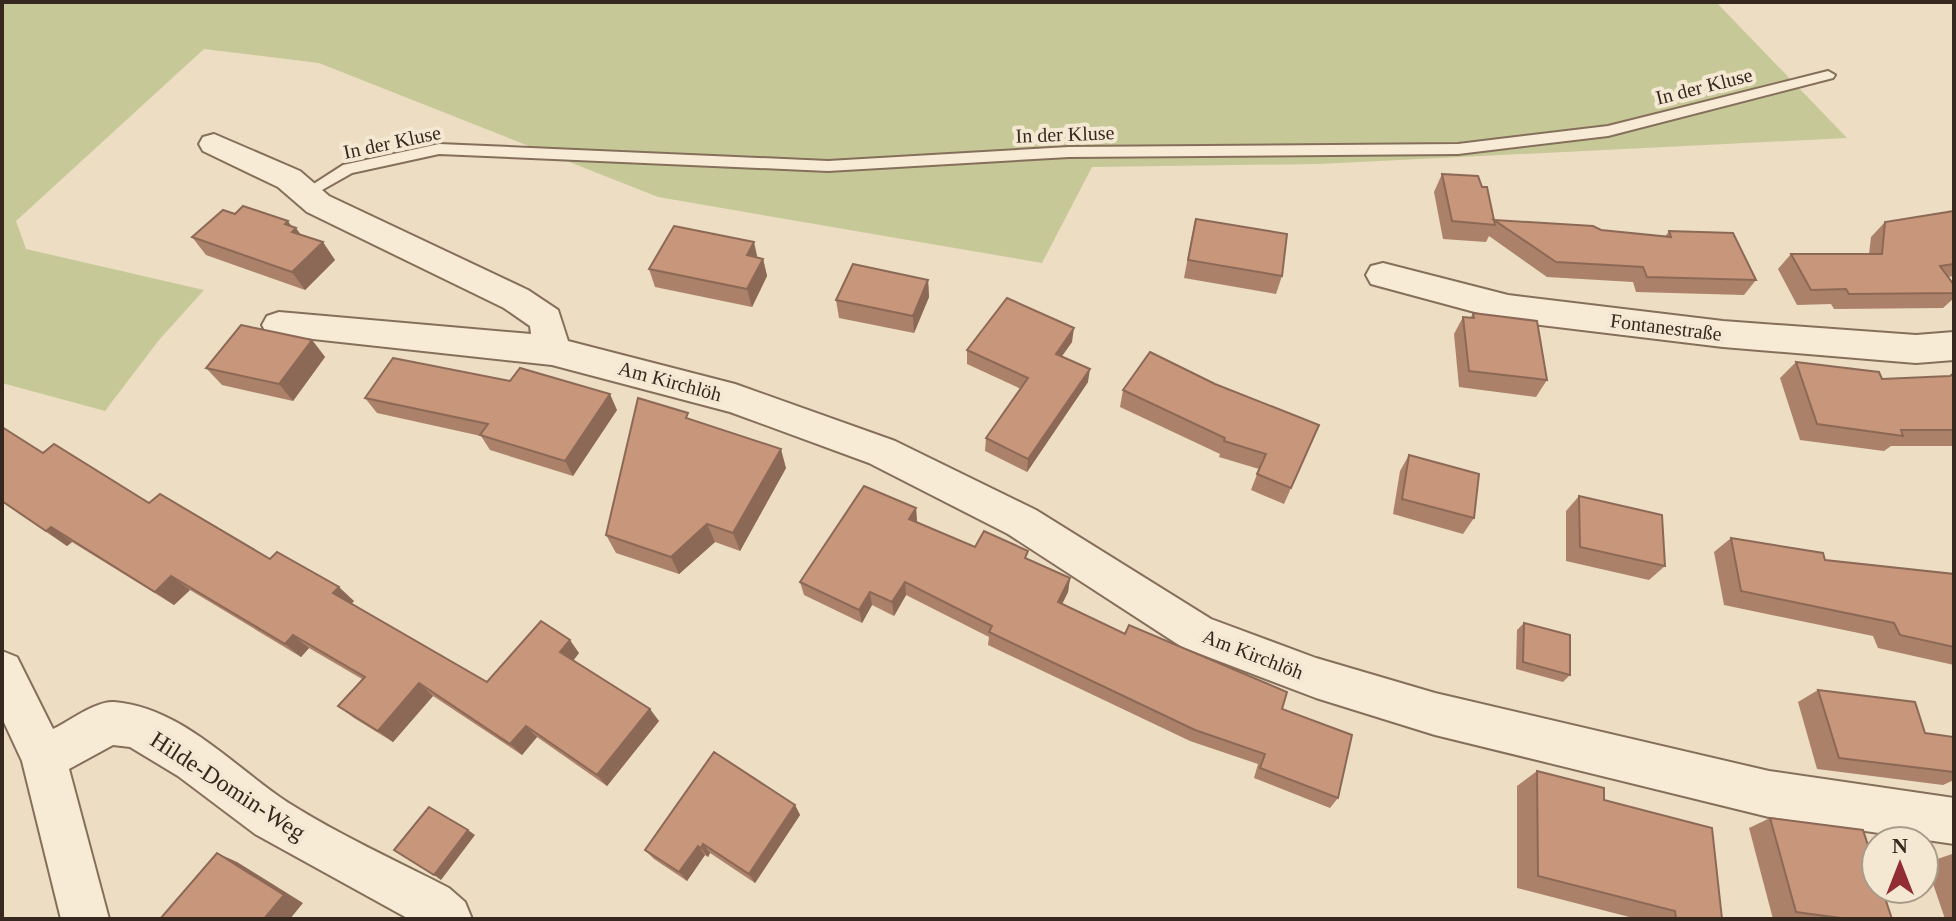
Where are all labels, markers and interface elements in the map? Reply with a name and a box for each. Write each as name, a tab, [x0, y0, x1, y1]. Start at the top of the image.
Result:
street label: In der Kluse	[1653, 63, 1755, 109]
street label: In der Kluse	[341, 121, 443, 163]
street label: In der Kluse	[1015, 121, 1115, 147]
street label: Fontanestraße	[1609, 309, 1723, 345]
street label: Am Kirchlöh	[616, 357, 724, 405]
street label: Am Kirchlöh	[1200, 625, 1306, 683]
street label: Hilde-Domin-Weg	[146, 726, 310, 846]
north arrow	[1860, 825, 1940, 905]
text: N	[1892, 833, 1908, 858]

